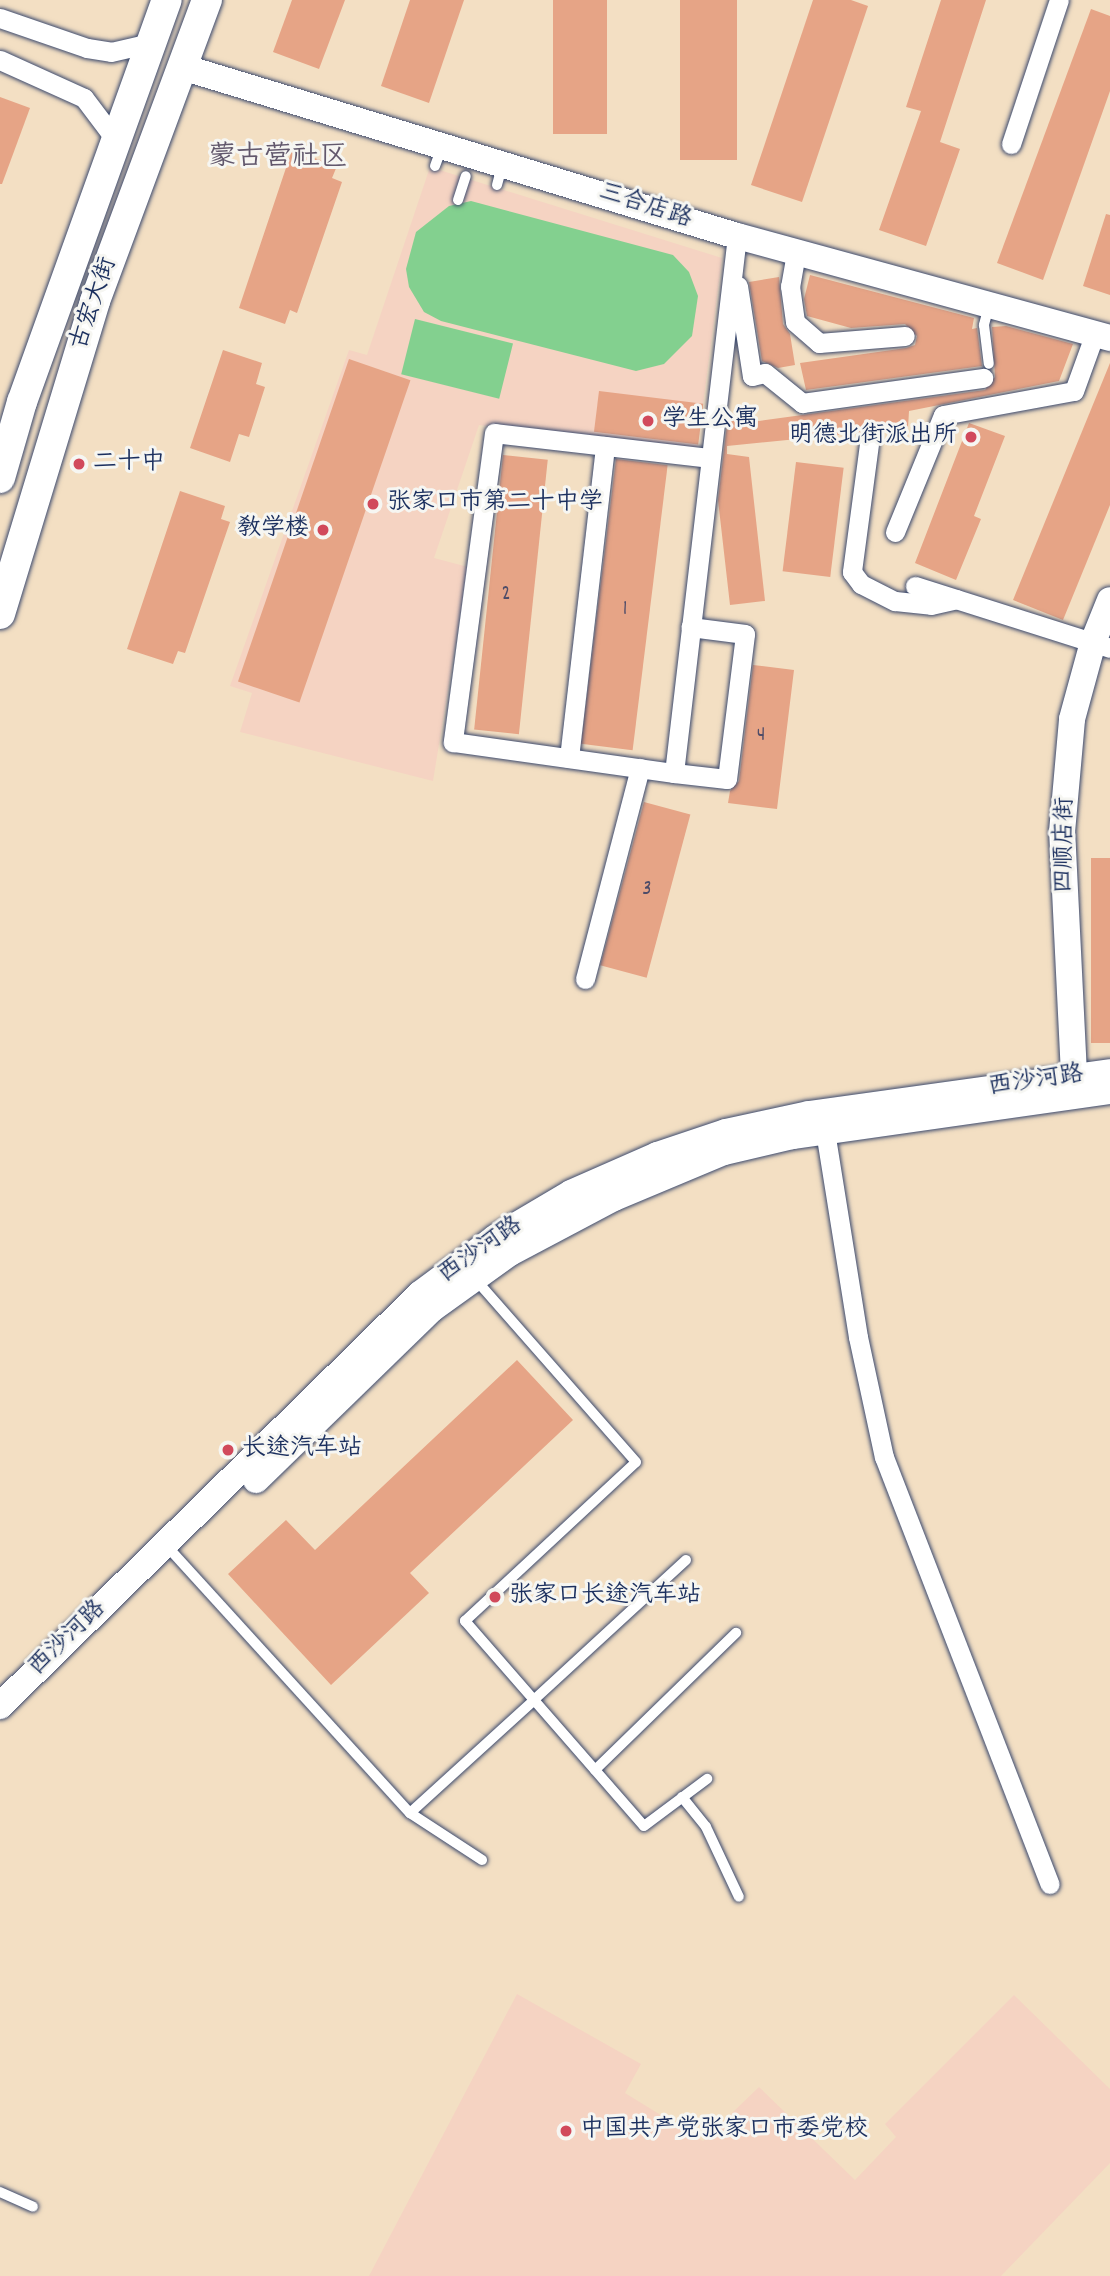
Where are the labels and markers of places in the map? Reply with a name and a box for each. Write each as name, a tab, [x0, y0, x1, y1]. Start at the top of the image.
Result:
place label: 学生公寓	[662, 407, 758, 435]
marker: 学生公寓	[640, 413, 656, 429]
place label: 明德北街派出所	[789, 423, 957, 451]
marker: 明德北街派出所	[963, 429, 979, 445]
place label: 二十中	[93, 450, 165, 478]
marker: 二十中	[71, 456, 87, 472]
place label: 张家口市第二十中学	[387, 490, 603, 518]
marker: 张家口市第二十中学	[365, 496, 381, 512]
place label: 教学楼	[237, 516, 309, 544]
marker: 教学楼	[315, 522, 331, 538]
place label: 长途汽车站	[242, 1436, 362, 1464]
marker: 长途汽车站	[220, 1442, 236, 1458]
place label: 张家口长途汽车站	[509, 1583, 701, 1611]
marker: 张家口长途汽车站	[487, 1589, 503, 1605]
place label: 中国共产党张家口市委党校	[580, 2117, 868, 2145]
marker: 中国共产党张家口市委党校	[558, 2123, 574, 2139]

